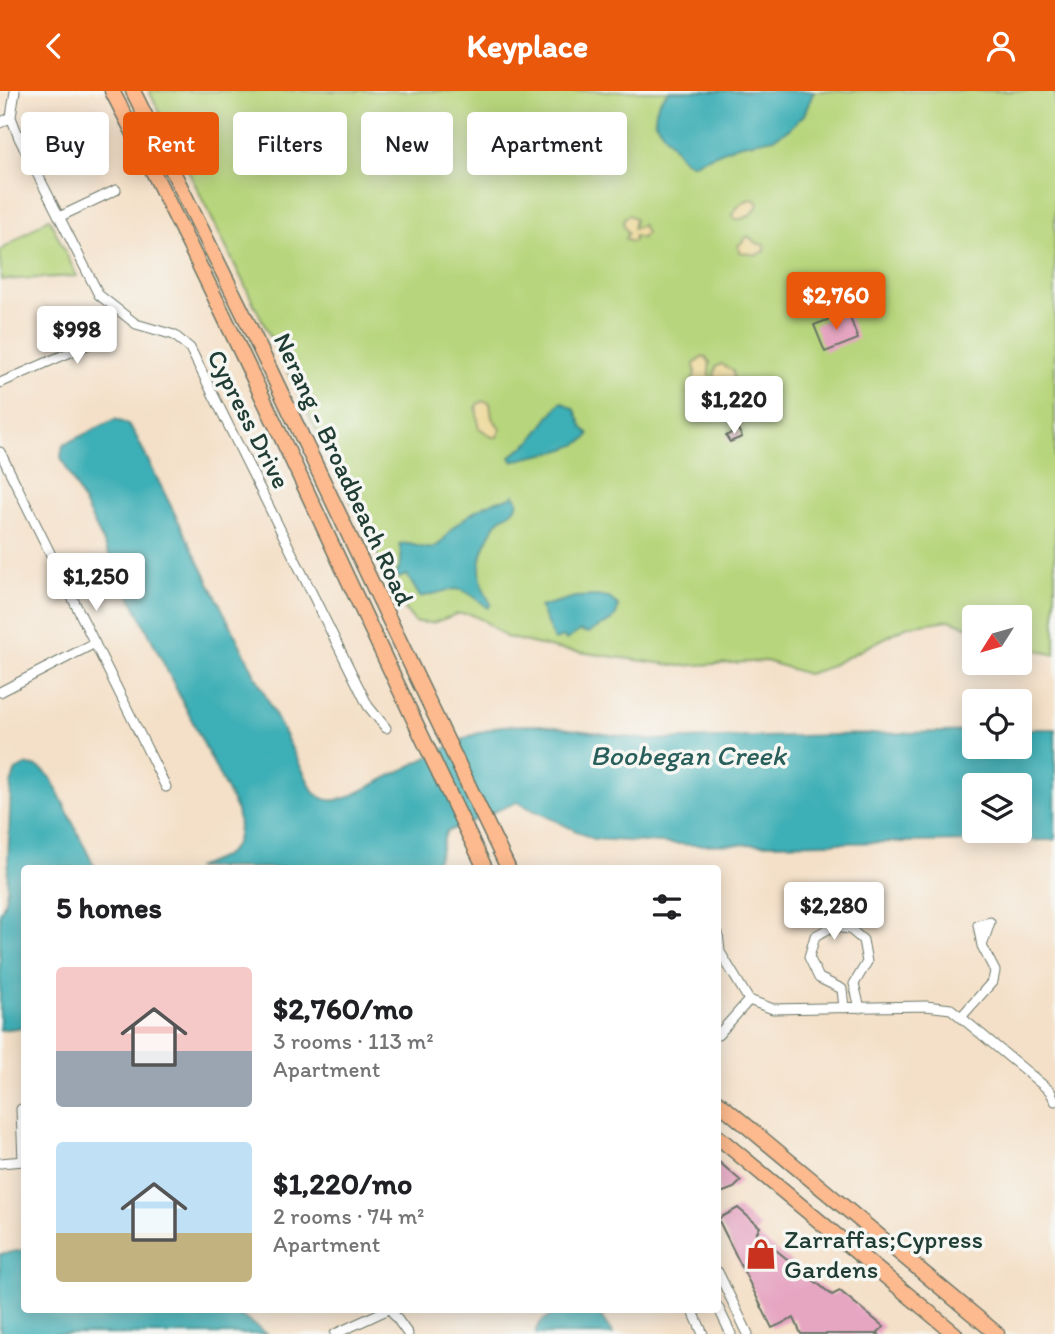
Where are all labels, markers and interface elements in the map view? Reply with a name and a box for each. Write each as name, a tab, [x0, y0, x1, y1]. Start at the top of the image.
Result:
icon: back	[35, 27, 73, 65]
text: Keyplace	[467, 27, 588, 65]
icon: person	[982, 27, 1020, 65]
chip: Buy	[21, 112, 109, 175]
chip: Rent	[123, 112, 219, 175]
chip: Filters	[233, 112, 347, 175]
chip: New	[361, 112, 453, 175]
chip: Apartment	[467, 112, 627, 175]
pin: $2,760	[779, 273, 893, 332]
text: $2,760	[803, 281, 869, 309]
pin: $998	[36, 307, 118, 366]
text: $998	[53, 315, 101, 343]
street label: Nerang - Broadbeach Road	[267, 328, 421, 610]
street label: Cypress Drive	[200, 344, 298, 494]
pin: $1,220	[677, 377, 791, 436]
text: $1,220	[701, 385, 767, 413]
pin: $1,250	[39, 553, 153, 613]
text: $1,250	[63, 562, 129, 590]
north arrow	[962, 605, 1032, 675]
map controls	[962, 605, 1032, 843]
button: locate	[962, 689, 1032, 759]
water label: Boobegan Creek	[590, 738, 788, 772]
button: layers	[962, 773, 1032, 843]
pin: $2,280	[777, 883, 891, 942]
icon: filters	[648, 888, 686, 926]
text: 5 homes	[56, 889, 162, 926]
text: $2,280	[800, 891, 868, 919]
text: $2,760/mo	[273, 990, 413, 1027]
icon: home	[112, 995, 196, 1079]
text: 3 rooms · 113 m²	[273, 1027, 434, 1055]
text: Apartment	[273, 1055, 380, 1083]
text: $1,220/mo	[273, 1165, 412, 1202]
icon: home	[112, 1170, 196, 1254]
text: 2 rooms · 74 m²	[273, 1202, 425, 1230]
place label: Zarraffas;Cypress Gardens	[784, 1223, 983, 1285]
text: Apartment	[273, 1230, 380, 1258]
shop icon: Zarraffas;Cypress Gardens	[744, 1237, 778, 1271]

